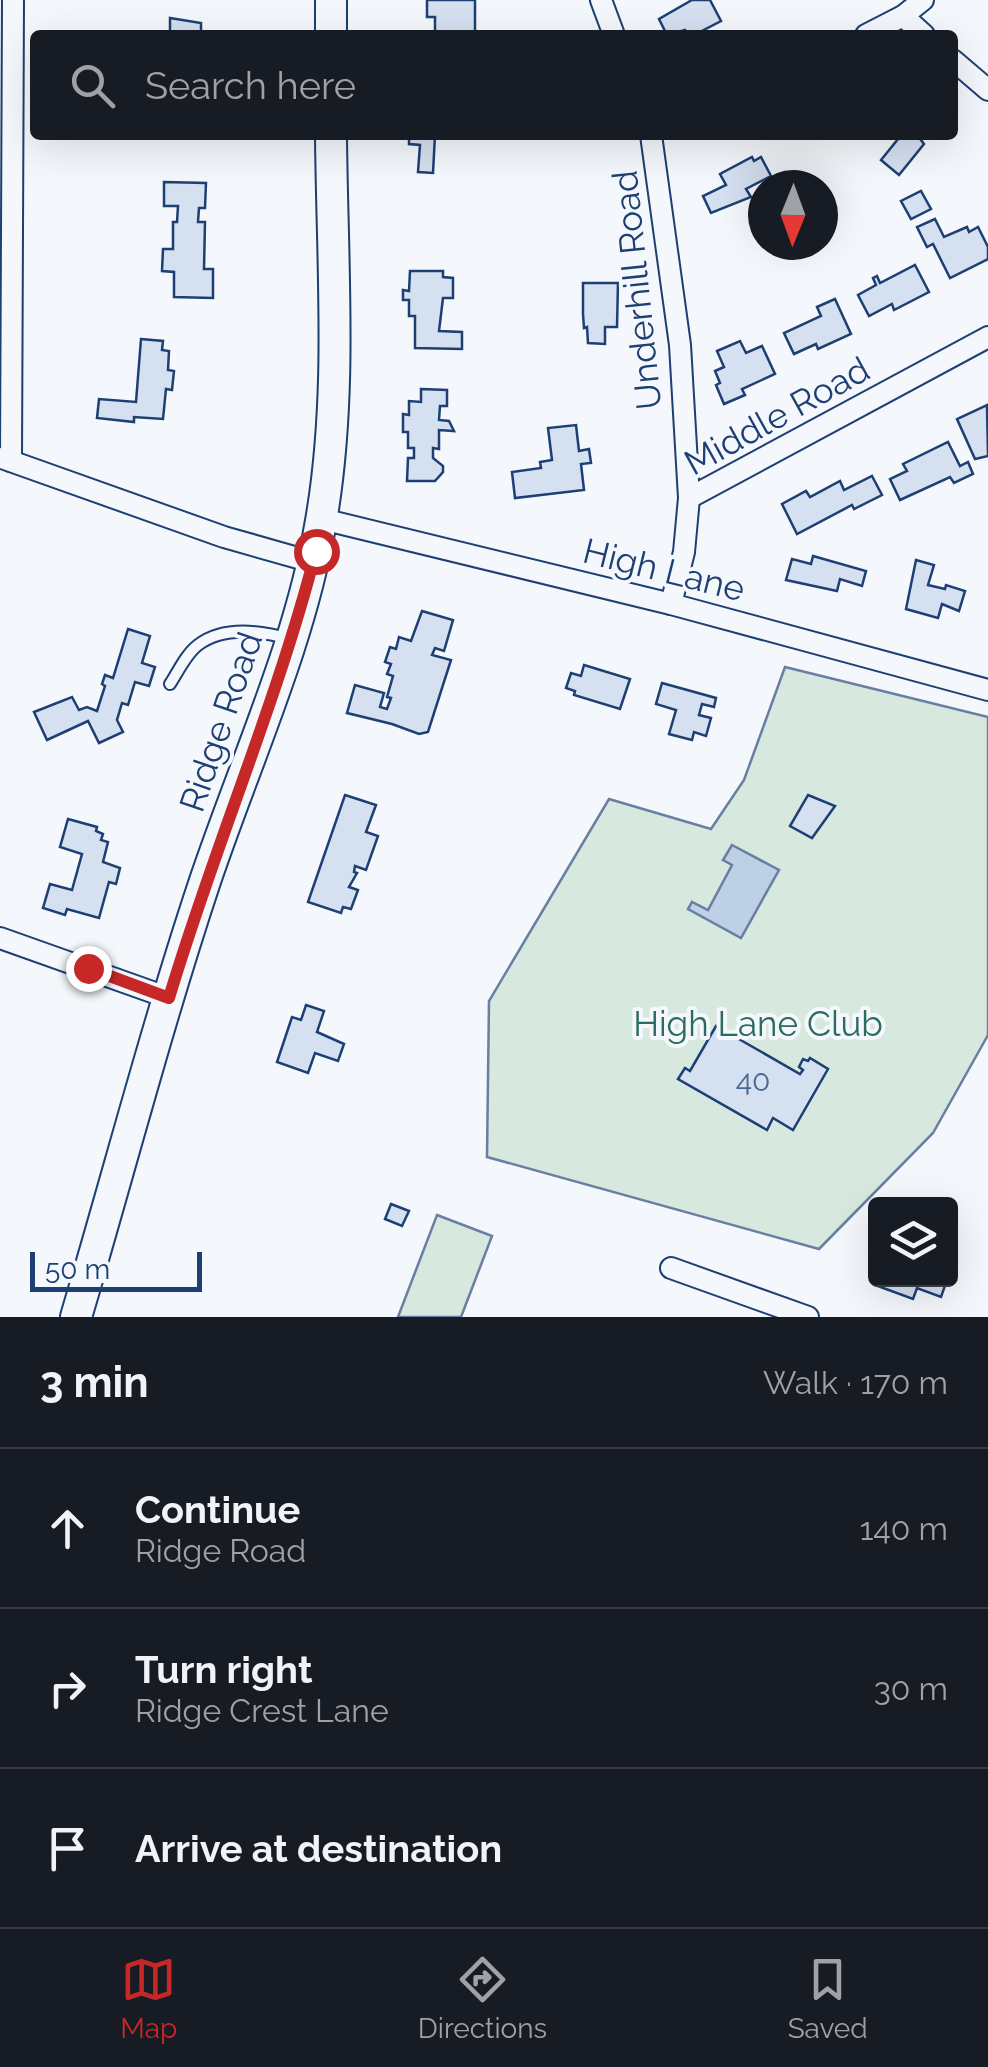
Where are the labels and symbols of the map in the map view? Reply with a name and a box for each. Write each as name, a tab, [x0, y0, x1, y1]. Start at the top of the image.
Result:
street label: Underhill Road	[604, 169, 669, 412]
north arrow	[748, 170, 838, 260]
street label: Middle Road	[677, 348, 876, 483]
route start	[294, 529, 340, 575]
street label: High Lane	[579, 530, 749, 609]
street label: Ridge Road	[171, 627, 270, 817]
route end	[66, 946, 112, 992]
park label: High Lane Club	[633, 1003, 883, 1044]
house number: 40	[736, 1063, 770, 1098]
scale bar	[30, 1247, 202, 1292]

